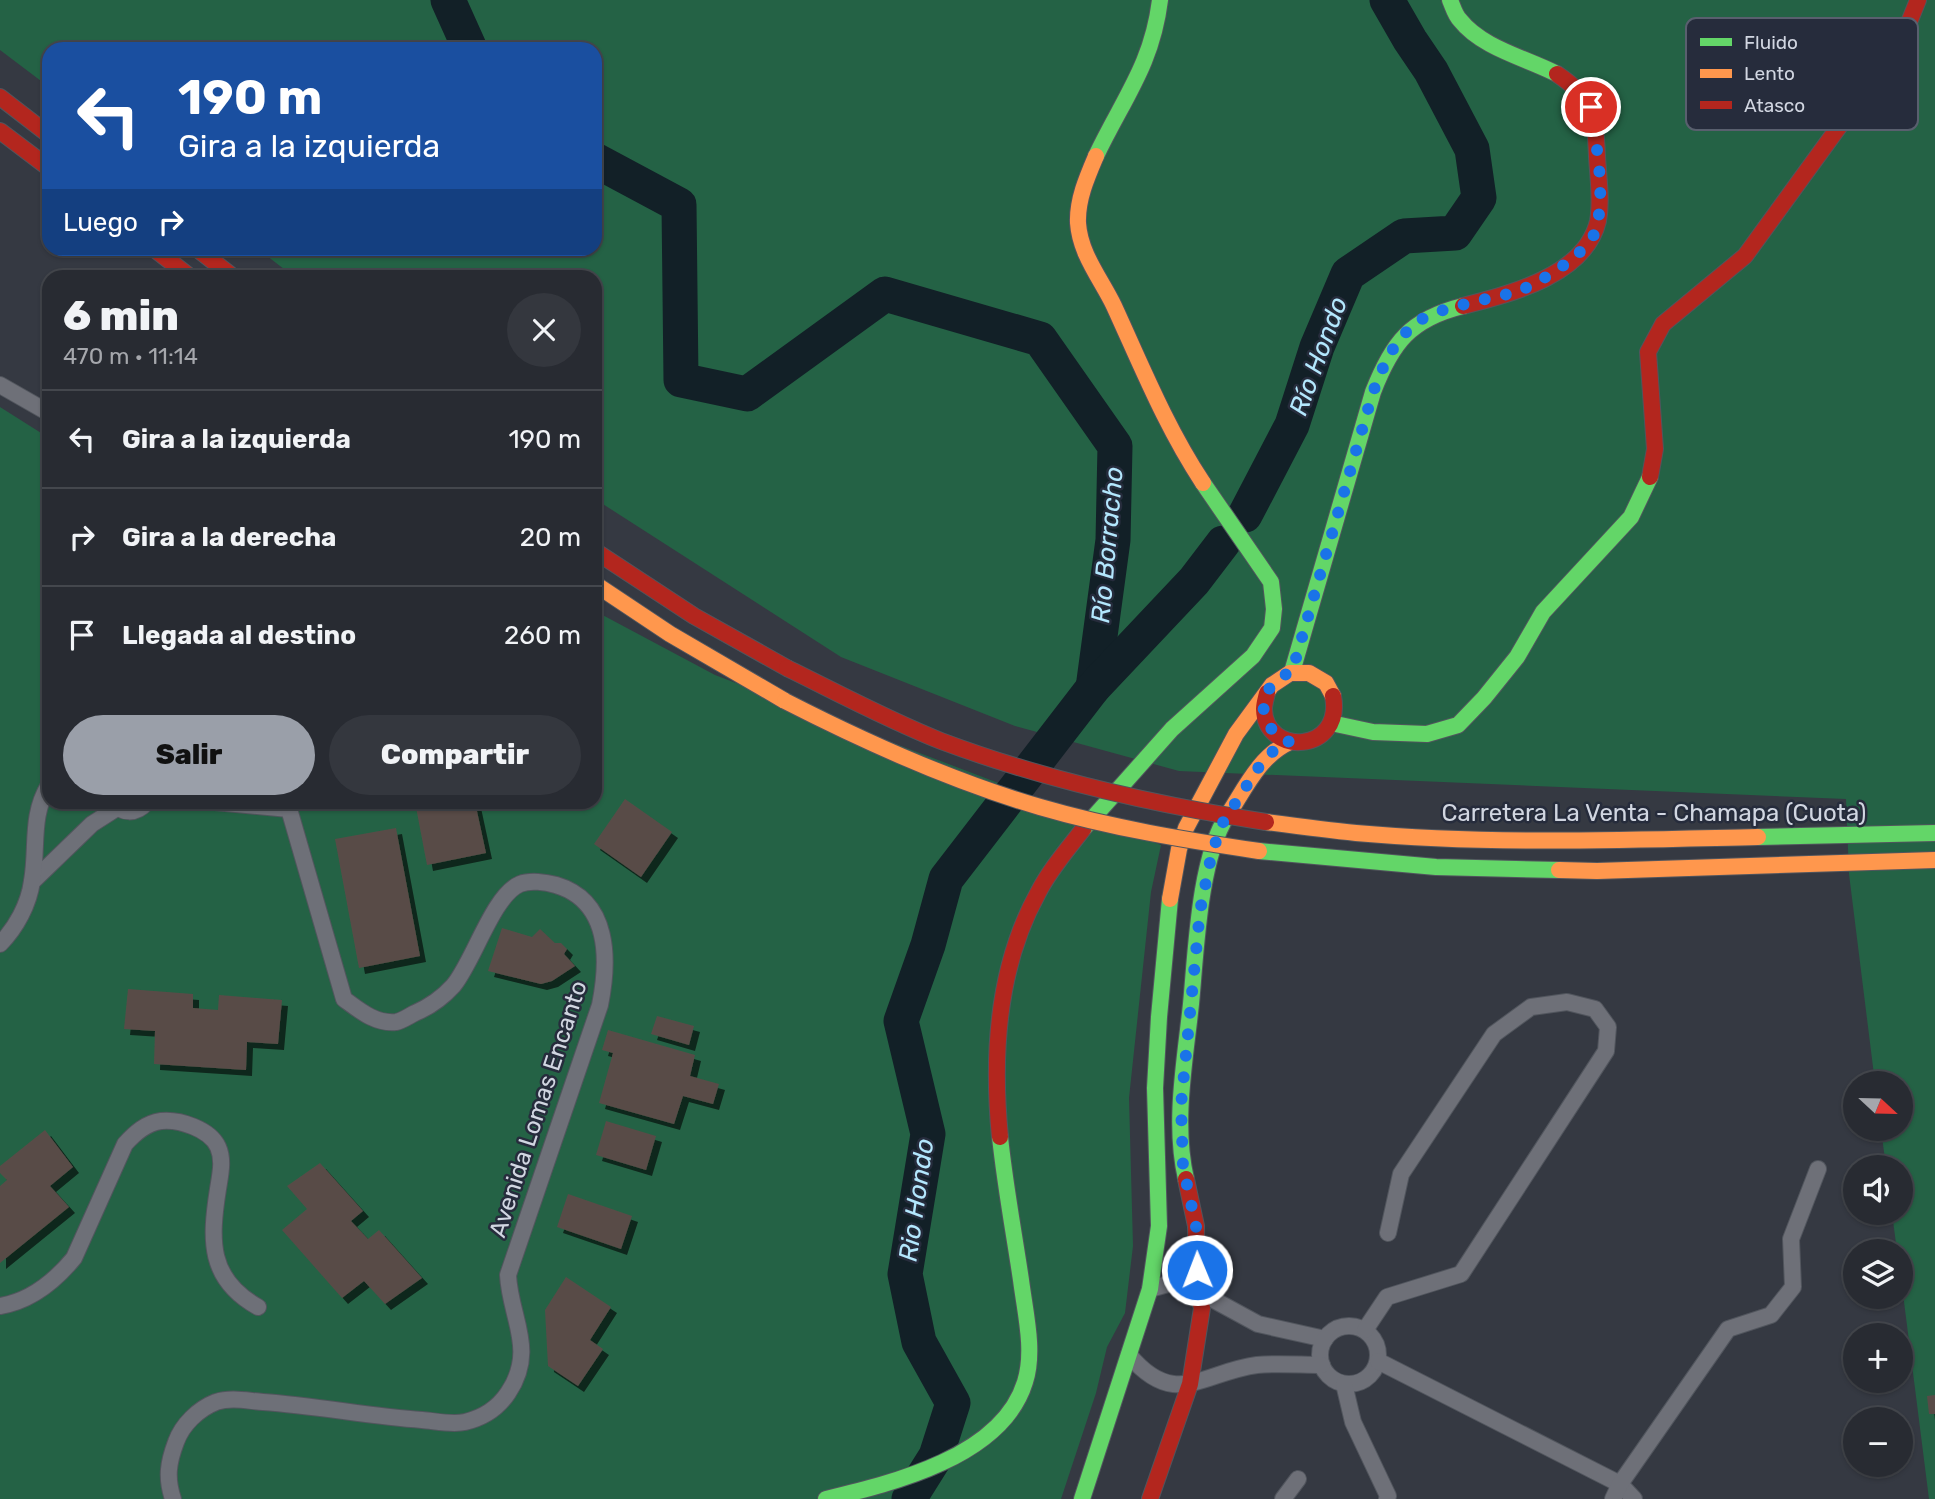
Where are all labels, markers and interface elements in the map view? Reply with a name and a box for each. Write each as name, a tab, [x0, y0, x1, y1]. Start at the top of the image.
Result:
legend	[1686, 18, 1918, 130]
text: Fluido	[1744, 31, 1798, 54]
text: Lento	[1744, 62, 1795, 85]
text: 190 m	[178, 68, 322, 126]
icon: left	[63, 70, 154, 161]
pin	[1561, 77, 1621, 137]
icon: arrive	[1572, 88, 1610, 126]
text: Atasco	[1744, 94, 1805, 117]
text: Gira a la izquierda	[178, 127, 440, 165]
icon: right	[152, 203, 190, 241]
text: Luego	[63, 207, 138, 238]
text: 6 min	[63, 291, 179, 341]
water label: Río Hondo	[1283, 292, 1354, 420]
button: close	[507, 293, 581, 367]
text: 470 m · 11:14	[63, 342, 198, 370]
icon: left	[63, 420, 101, 458]
text: Gira a la izquierda	[122, 424, 351, 455]
text: 190 m	[508, 424, 581, 455]
water label: Río Borracho	[1085, 465, 1130, 625]
icon: right	[63, 518, 101, 556]
text: Gira a la derecha	[122, 522, 336, 553]
text: 20 m	[520, 522, 581, 553]
icon: arrive	[63, 616, 101, 654]
text: Llegada al destino	[122, 620, 356, 651]
text: 260 m	[504, 620, 581, 651]
button: Salir	[63, 715, 315, 795]
button: Compartir	[329, 715, 581, 795]
street label: Carretera La Venta - Chamapa (Cuota)	[1441, 799, 1867, 827]
street label: Avenida Lomas Encanto	[483, 977, 593, 1241]
north arrow	[1843, 1071, 1913, 1141]
map controls	[1843, 1071, 1913, 1477]
water label: Rio Hondo	[893, 1136, 940, 1264]
button: sound	[1843, 1155, 1913, 1225]
position arrow	[1160, 1233, 1234, 1307]
button: layers	[1843, 1239, 1913, 1309]
button: +	[1843, 1323, 1913, 1393]
button: −	[1843, 1407, 1913, 1477]

